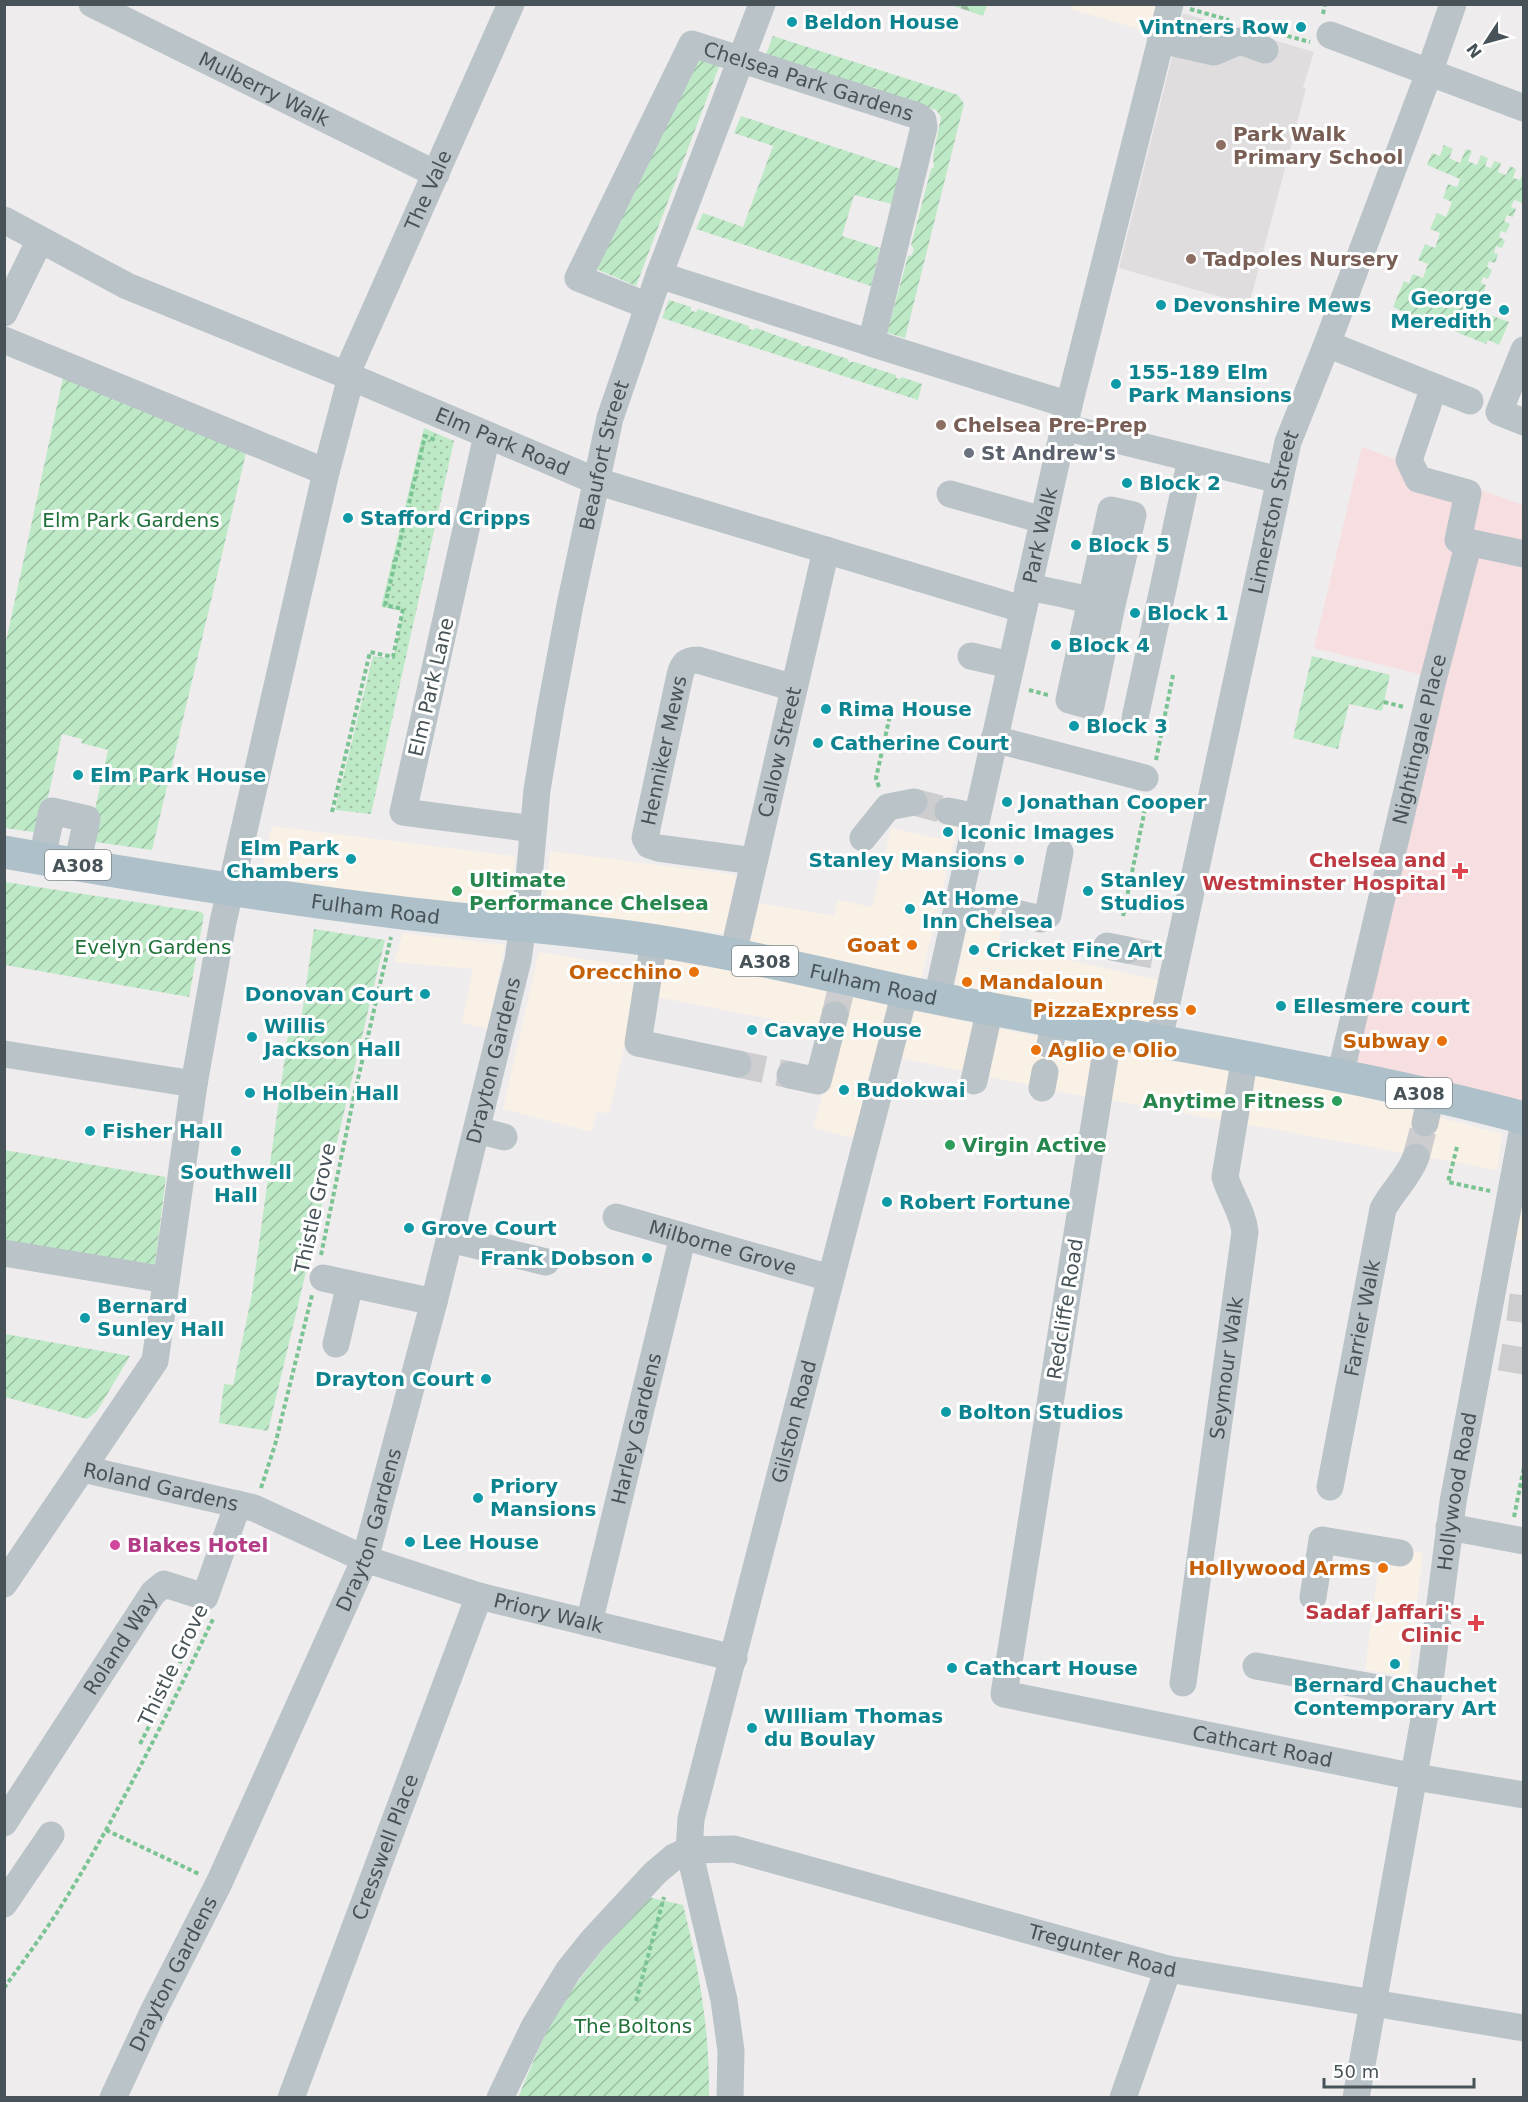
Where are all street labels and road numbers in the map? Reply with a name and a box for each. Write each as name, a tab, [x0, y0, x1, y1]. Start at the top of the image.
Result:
street label: Chelsea Park Gardens	[700, 36, 917, 126]
street label: Mulberry Walk	[195, 47, 334, 132]
street label: The Vale	[399, 146, 456, 235]
street label: Beaufort Street	[574, 377, 634, 532]
street label: Elm Park Road	[432, 402, 573, 480]
street label: Limerston Street	[1244, 426, 1304, 596]
street label: Park Walk	[1018, 485, 1062, 586]
street label: Elm Park Lane	[403, 615, 459, 759]
street label: Nightingale Place	[1387, 651, 1451, 827]
street label: Henniker Mews	[636, 673, 692, 827]
street label: Callow Street	[753, 685, 806, 820]
road number: A308	[45, 850, 111, 880]
street label: Fulham Road	[310, 889, 441, 929]
road number: A308	[732, 946, 798, 976]
street label: Fulham Road	[807, 959, 939, 1010]
street label: Drayton Gardens	[461, 975, 525, 1146]
road number: A308	[1386, 1078, 1452, 1108]
street label: Thistle Grove	[289, 1141, 341, 1276]
street label: Milborne Grove	[646, 1215, 799, 1280]
street label: Redcliffe Road	[1042, 1237, 1088, 1381]
street label: Farrier Walk	[1339, 1257, 1385, 1378]
street label: Seymour Walk	[1205, 1295, 1248, 1441]
street label: Harley Gardens	[606, 1350, 666, 1507]
street label: Gilston Road	[766, 1357, 821, 1486]
street label: Hollywood Road	[1432, 1410, 1482, 1572]
street label: Drayton Gardens	[331, 1446, 406, 1615]
street label: Roland Gardens	[81, 1457, 241, 1516]
street label: Roland Way	[78, 1587, 162, 1699]
street label: Priory Walk	[491, 1588, 606, 1638]
street label: Thistle Grove	[133, 1600, 213, 1731]
street label: Cathcart Road	[1190, 1720, 1335, 1772]
street label: Cresswell Place	[347, 1771, 423, 1923]
street label: Drayton Gardens	[124, 1892, 222, 2055]
street label: Tregunter Road	[1025, 1919, 1178, 1982]

